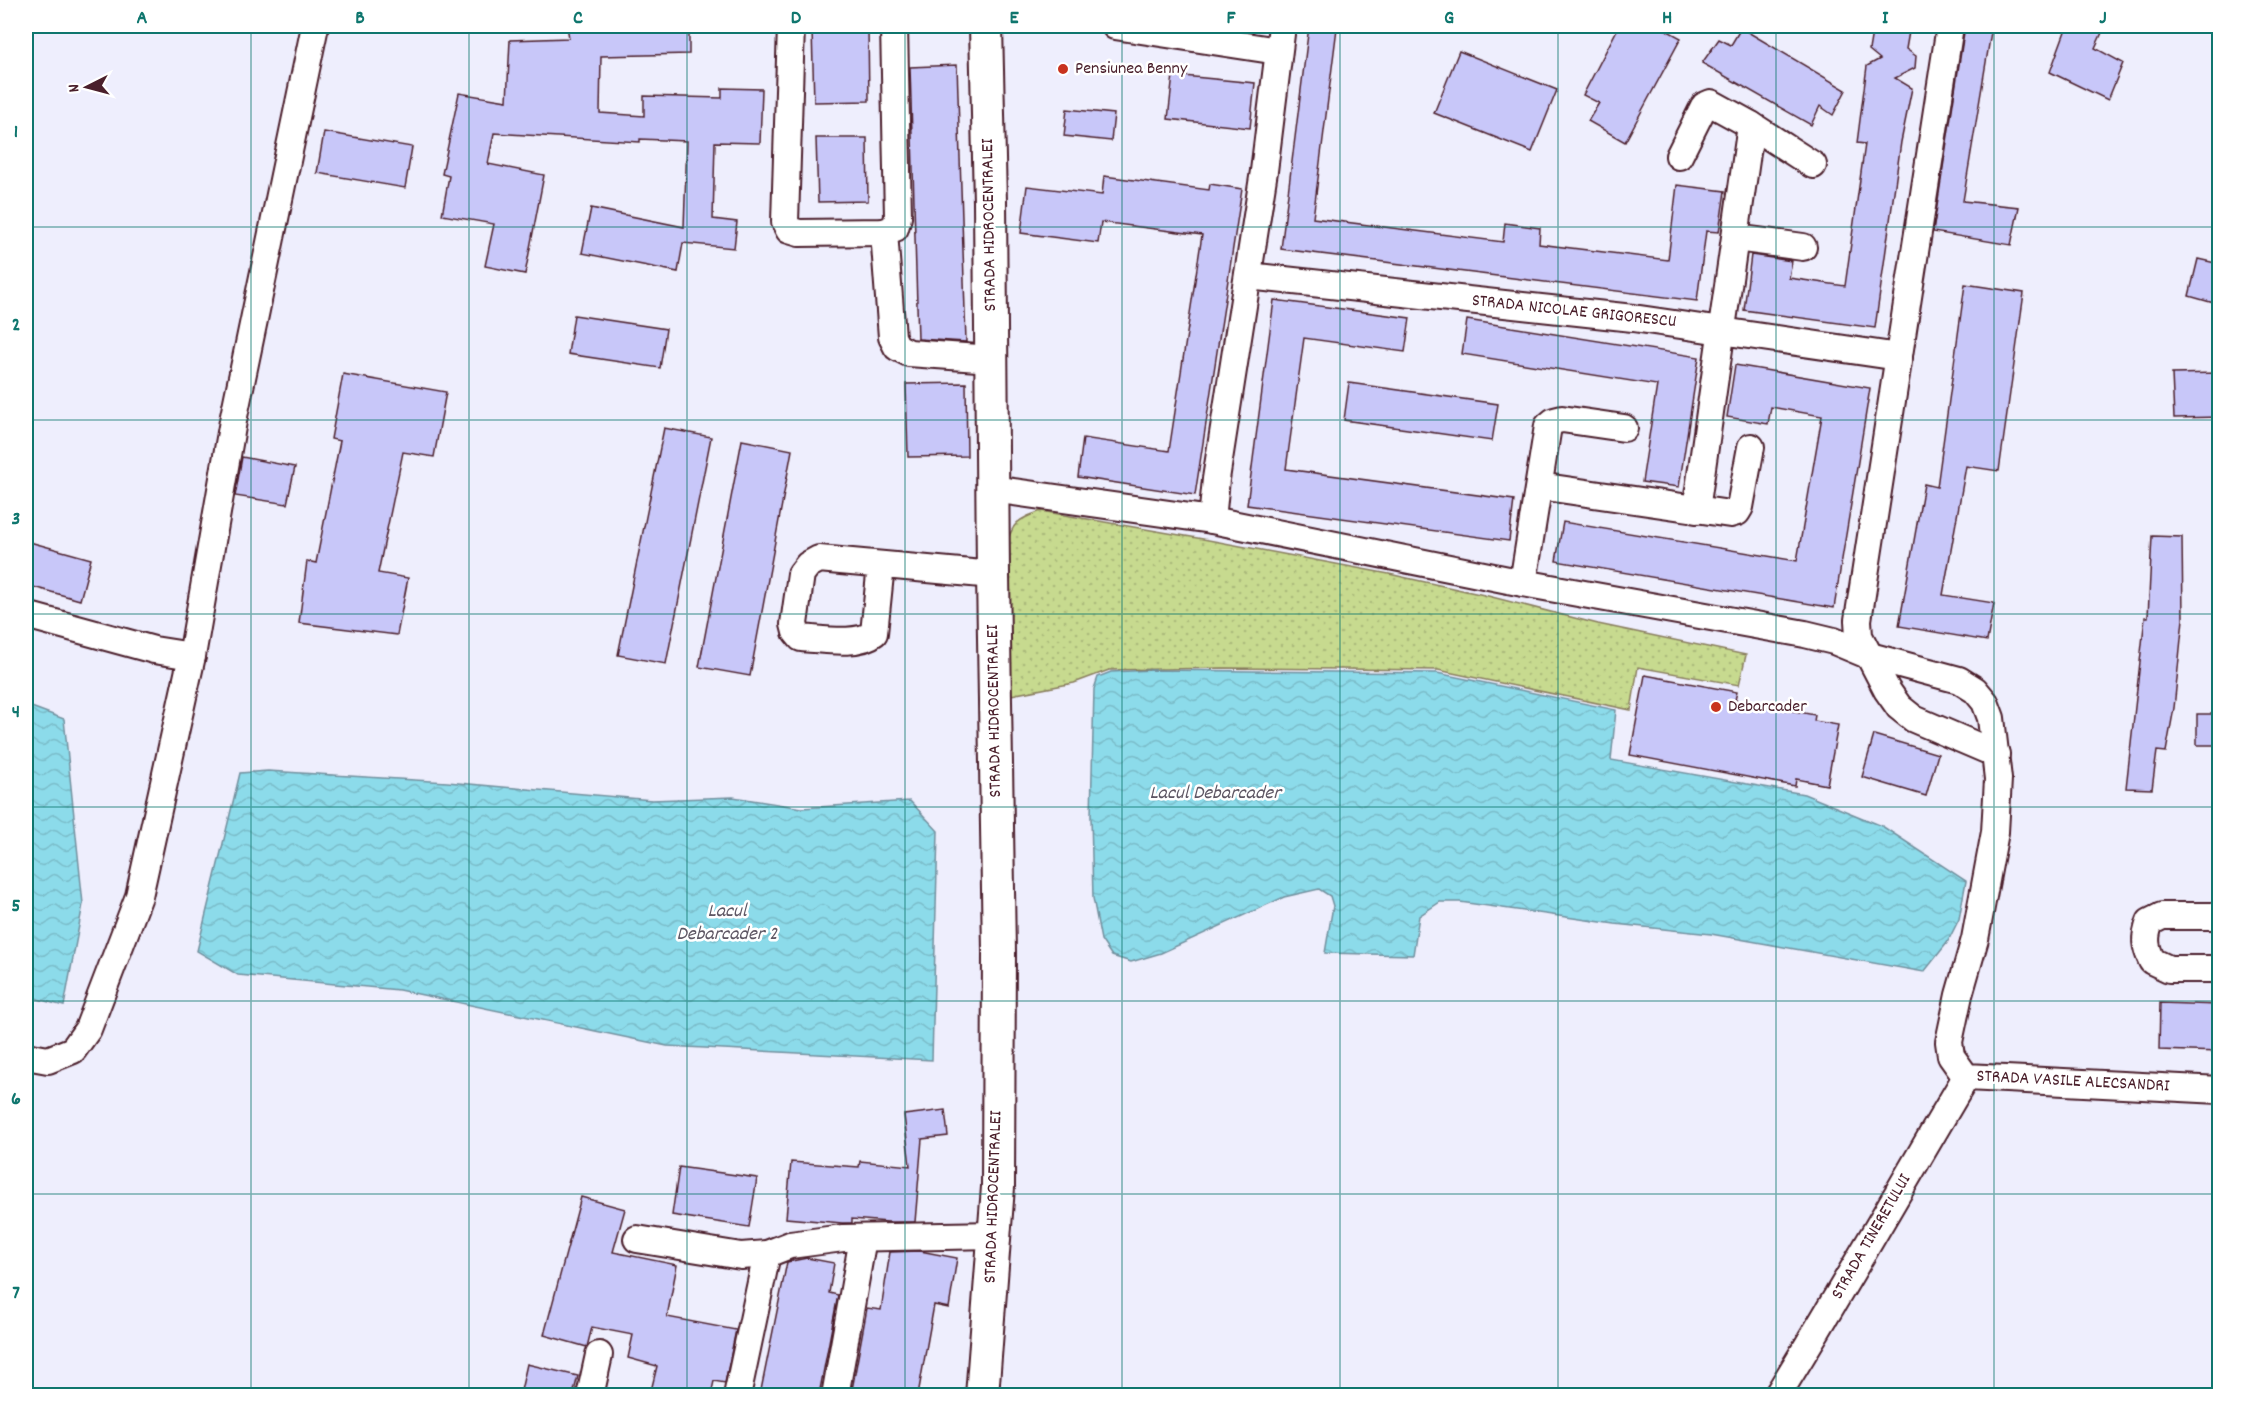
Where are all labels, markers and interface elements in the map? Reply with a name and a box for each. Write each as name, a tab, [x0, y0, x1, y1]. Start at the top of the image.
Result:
text: A	[137, 5, 148, 33]
text: B	[355, 5, 365, 33]
text: C	[573, 5, 583, 33]
text: D	[791, 5, 802, 33]
text: E	[1009, 5, 1019, 33]
text: F	[1227, 5, 1237, 33]
text: G	[1444, 5, 1454, 33]
text: H	[1662, 5, 1672, 33]
text: I	[1882, 5, 1889, 33]
text: J	[2099, 5, 2107, 33]
north arrow	[57, 57, 117, 117]
place label: Pensiunea Benny	[1075, 57, 1188, 82]
marker: Pensiunea Benny	[1056, 62, 1070, 76]
text: N	[63, 83, 86, 93]
text: 1	[14, 119, 18, 147]
street label: STRADA HIDROCENTRALEI	[976, 138, 1004, 312]
street label: STRADA NICOLAE GRIGORESCU	[1471, 289, 1677, 335]
text: 2	[12, 312, 20, 340]
text: 3	[12, 506, 20, 534]
street label: STRADA HIDROCENTRALEI	[981, 624, 1009, 798]
place label: Debarcader	[1728, 695, 1807, 720]
text: 4	[12, 699, 20, 727]
marker: Debarcader	[1709, 700, 1723, 714]
water label: Lacul Debarcader	[1149, 780, 1283, 808]
text: 5	[11, 893, 21, 921]
water label: Lacul Debarcader 2	[677, 898, 778, 949]
street label: STRADA VASILE ALECSANDRI	[1976, 1064, 2171, 1100]
text: 6	[11, 1086, 21, 1114]
street label: STRADA HIDROCENTRALEI	[978, 1110, 1010, 1284]
street label: STRADA TINERETULUI	[1826, 1169, 1918, 1304]
text: 7	[12, 1280, 20, 1308]

